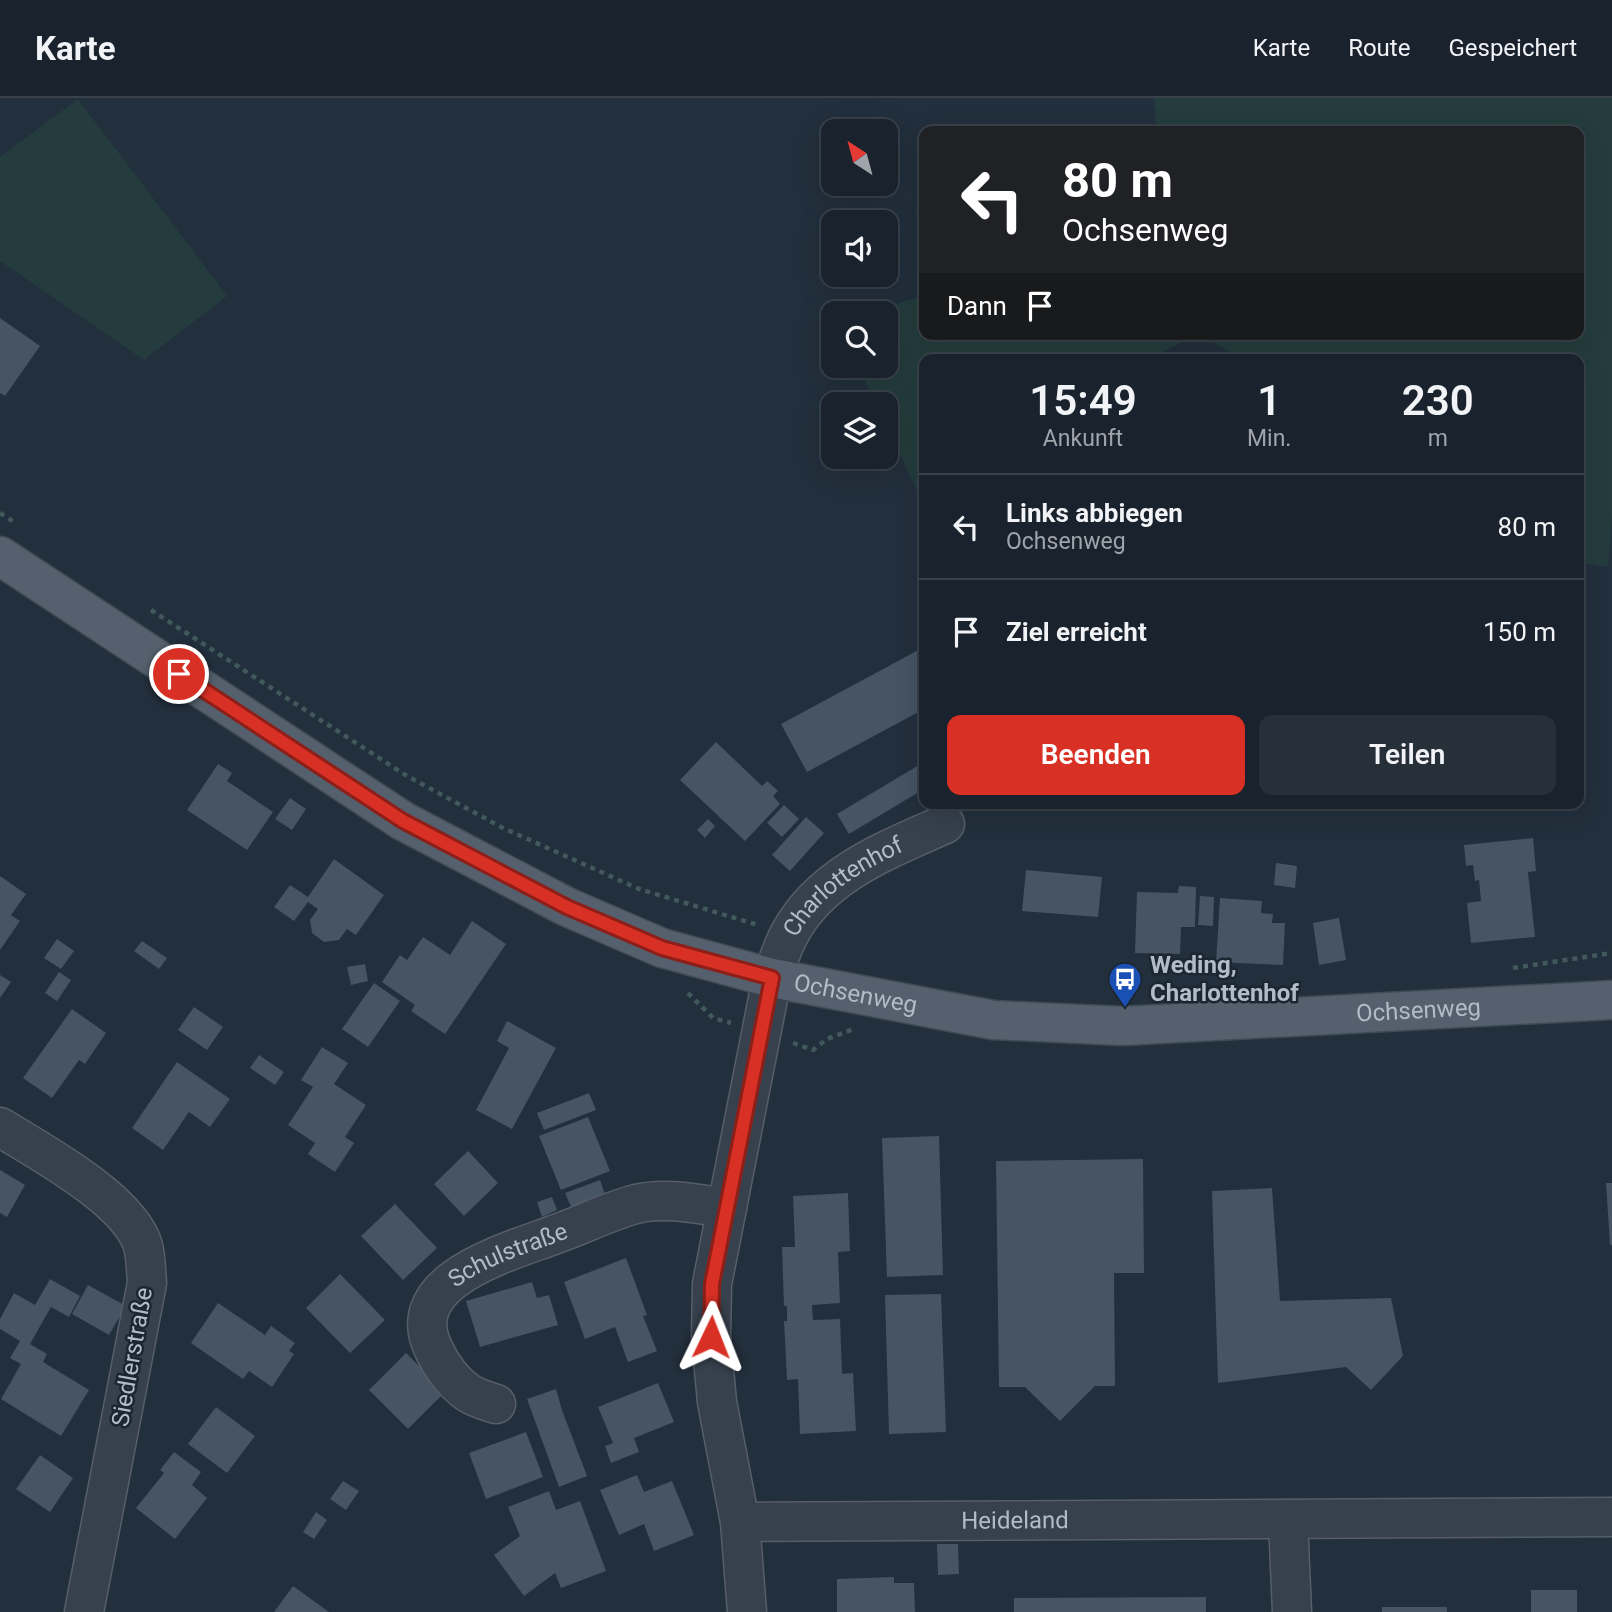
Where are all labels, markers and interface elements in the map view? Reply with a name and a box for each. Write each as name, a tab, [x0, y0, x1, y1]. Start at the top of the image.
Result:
text: Karte	[35, 29, 116, 68]
text: Karte	[1253, 34, 1310, 62]
text: Route	[1348, 34, 1410, 62]
text: Gespeichert	[1448, 34, 1577, 62]
north arrow	[821, 119, 898, 196]
map controls	[821, 119, 898, 469]
text: 80 m	[1062, 152, 1173, 209]
icon: left	[947, 154, 1038, 245]
button: sound	[821, 210, 898, 287]
text: Ochsenweg	[1062, 211, 1229, 249]
icon: arrive	[1021, 287, 1059, 325]
text: Dann	[947, 291, 1007, 321]
button: search	[821, 301, 898, 378]
text: 15:49	[1029, 376, 1137, 425]
text: 1	[1257, 376, 1281, 425]
text: 230	[1402, 376, 1474, 425]
button: layers	[821, 392, 898, 469]
text: Ankunft	[1043, 425, 1123, 452]
text: Min.	[1247, 425, 1291, 452]
text: m	[1428, 425, 1448, 452]
text: Links abbiegen	[1006, 498, 1183, 528]
icon: left	[947, 508, 985, 546]
text: 80 m	[1498, 512, 1556, 542]
text: Ochsenweg	[1006, 528, 1126, 555]
icon: arrive	[947, 613, 985, 651]
text: Ziel erreicht	[1006, 617, 1147, 647]
text: 150 m	[1483, 617, 1556, 647]
pin	[149, 644, 209, 704]
icon: arrive	[160, 655, 198, 693]
button: Beenden	[947, 715, 1245, 795]
button: Teilen	[1259, 715, 1556, 795]
street label: Charlottenhof	[777, 831, 908, 941]
place label: Weding, Charlottenhof	[1150, 951, 1299, 1007]
bus stop icon: Weding, Charlottenhof	[1106, 960, 1144, 1009]
street label: Ochsenweg	[792, 968, 920, 1019]
street label: Ochsenweg	[1355, 993, 1482, 1028]
street label: Schulstraße	[443, 1217, 571, 1293]
street label: Siedlerstraße	[106, 1285, 158, 1429]
position arrow	[674, 1300, 748, 1374]
street label: Heideland	[961, 1506, 1069, 1535]

